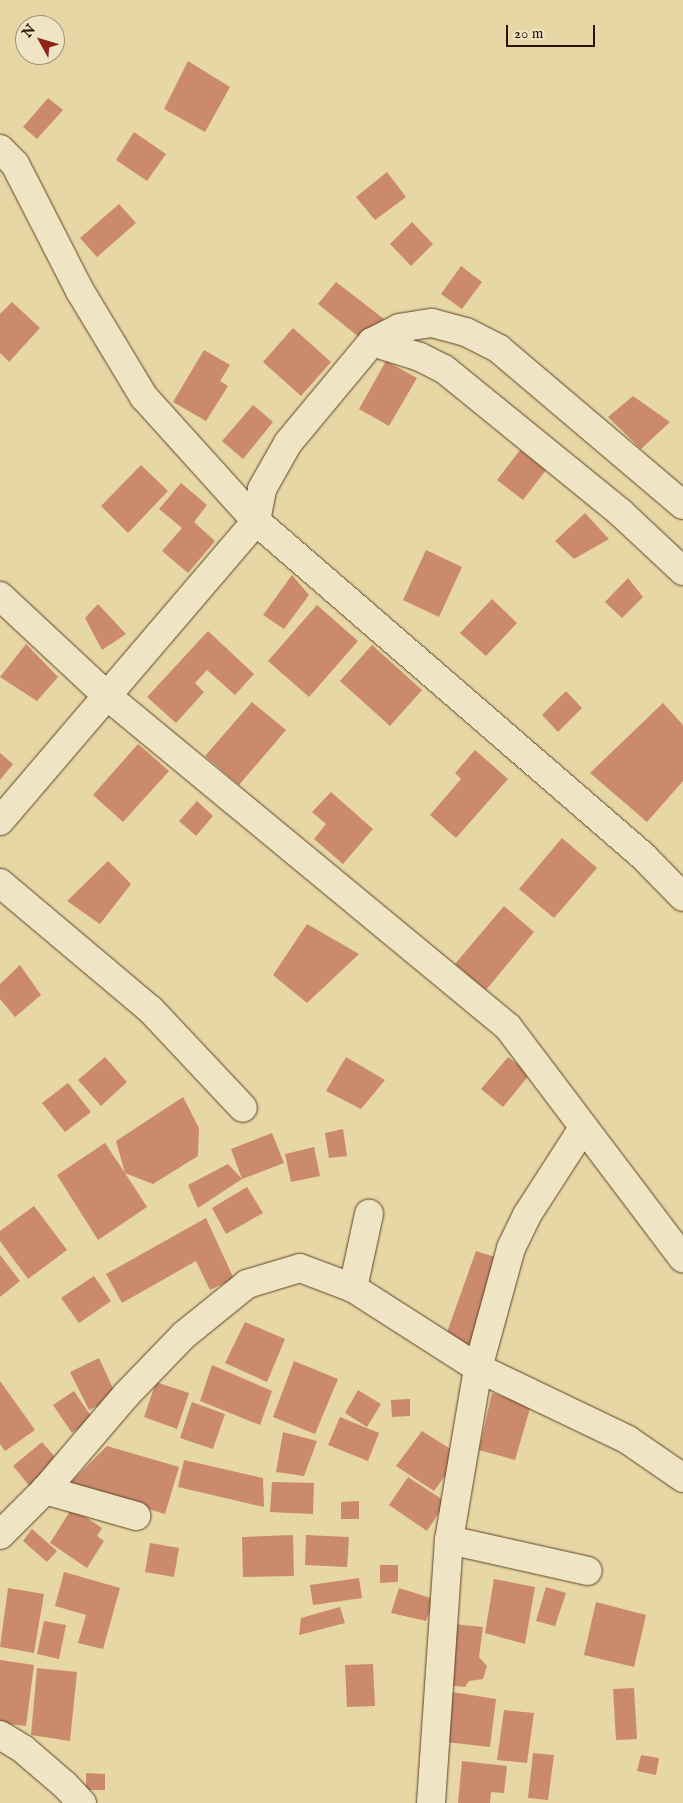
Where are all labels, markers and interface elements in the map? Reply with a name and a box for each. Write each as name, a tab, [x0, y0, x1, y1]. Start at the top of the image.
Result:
north arrow	[15, 15, 65, 65]
scale bar	[508, 15, 597, 47]
text: N	[18, 21, 40, 42]
text: 20 m	[514, 24, 543, 43]

